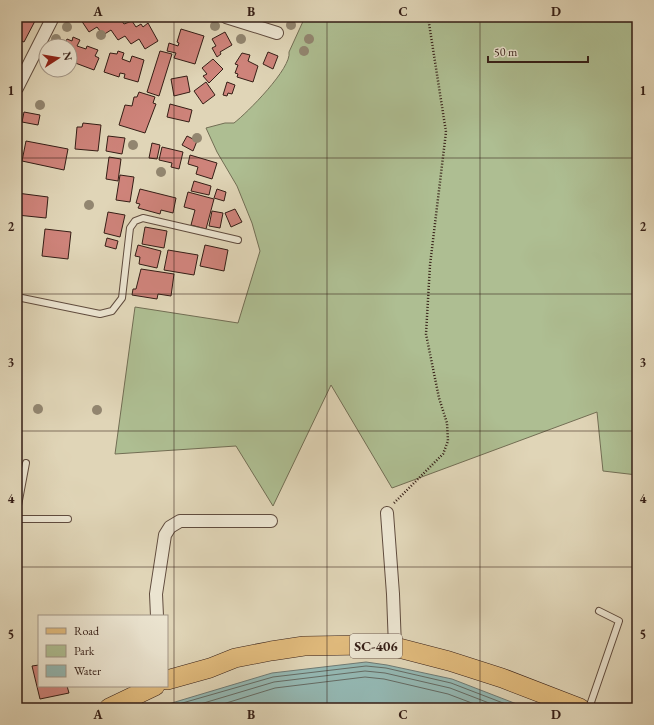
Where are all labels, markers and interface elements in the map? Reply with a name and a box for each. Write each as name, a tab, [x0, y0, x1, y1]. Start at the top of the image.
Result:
text: A	[92, 3, 103, 20]
text: B	[247, 3, 255, 20]
text: C	[398, 3, 408, 20]
text: D	[551, 3, 561, 20]
north arrow	[38, 38, 78, 78]
scale bar	[488, 38, 588, 64]
text: 50 m	[494, 44, 518, 60]
text: N	[60, 50, 76, 62]
text: 1	[8, 82, 15, 99]
text: 1	[640, 82, 647, 99]
text: 2	[8, 218, 15, 235]
text: 2	[640, 218, 647, 235]
text: 3	[8, 354, 15, 371]
text: 3	[640, 354, 647, 371]
text: 4	[8, 490, 15, 507]
text: 4	[640, 490, 647, 507]
legend	[38, 615, 168, 687]
text: Road	[74, 623, 100, 639]
text: 5	[8, 626, 14, 643]
text: 5	[640, 626, 646, 643]
road number: SC-406	[350, 634, 402, 658]
text: Park	[74, 643, 95, 659]
text: Water	[74, 663, 101, 679]
text: A	[92, 706, 103, 723]
text: B	[247, 706, 255, 723]
text: C	[398, 706, 408, 723]
text: D	[551, 706, 561, 723]

